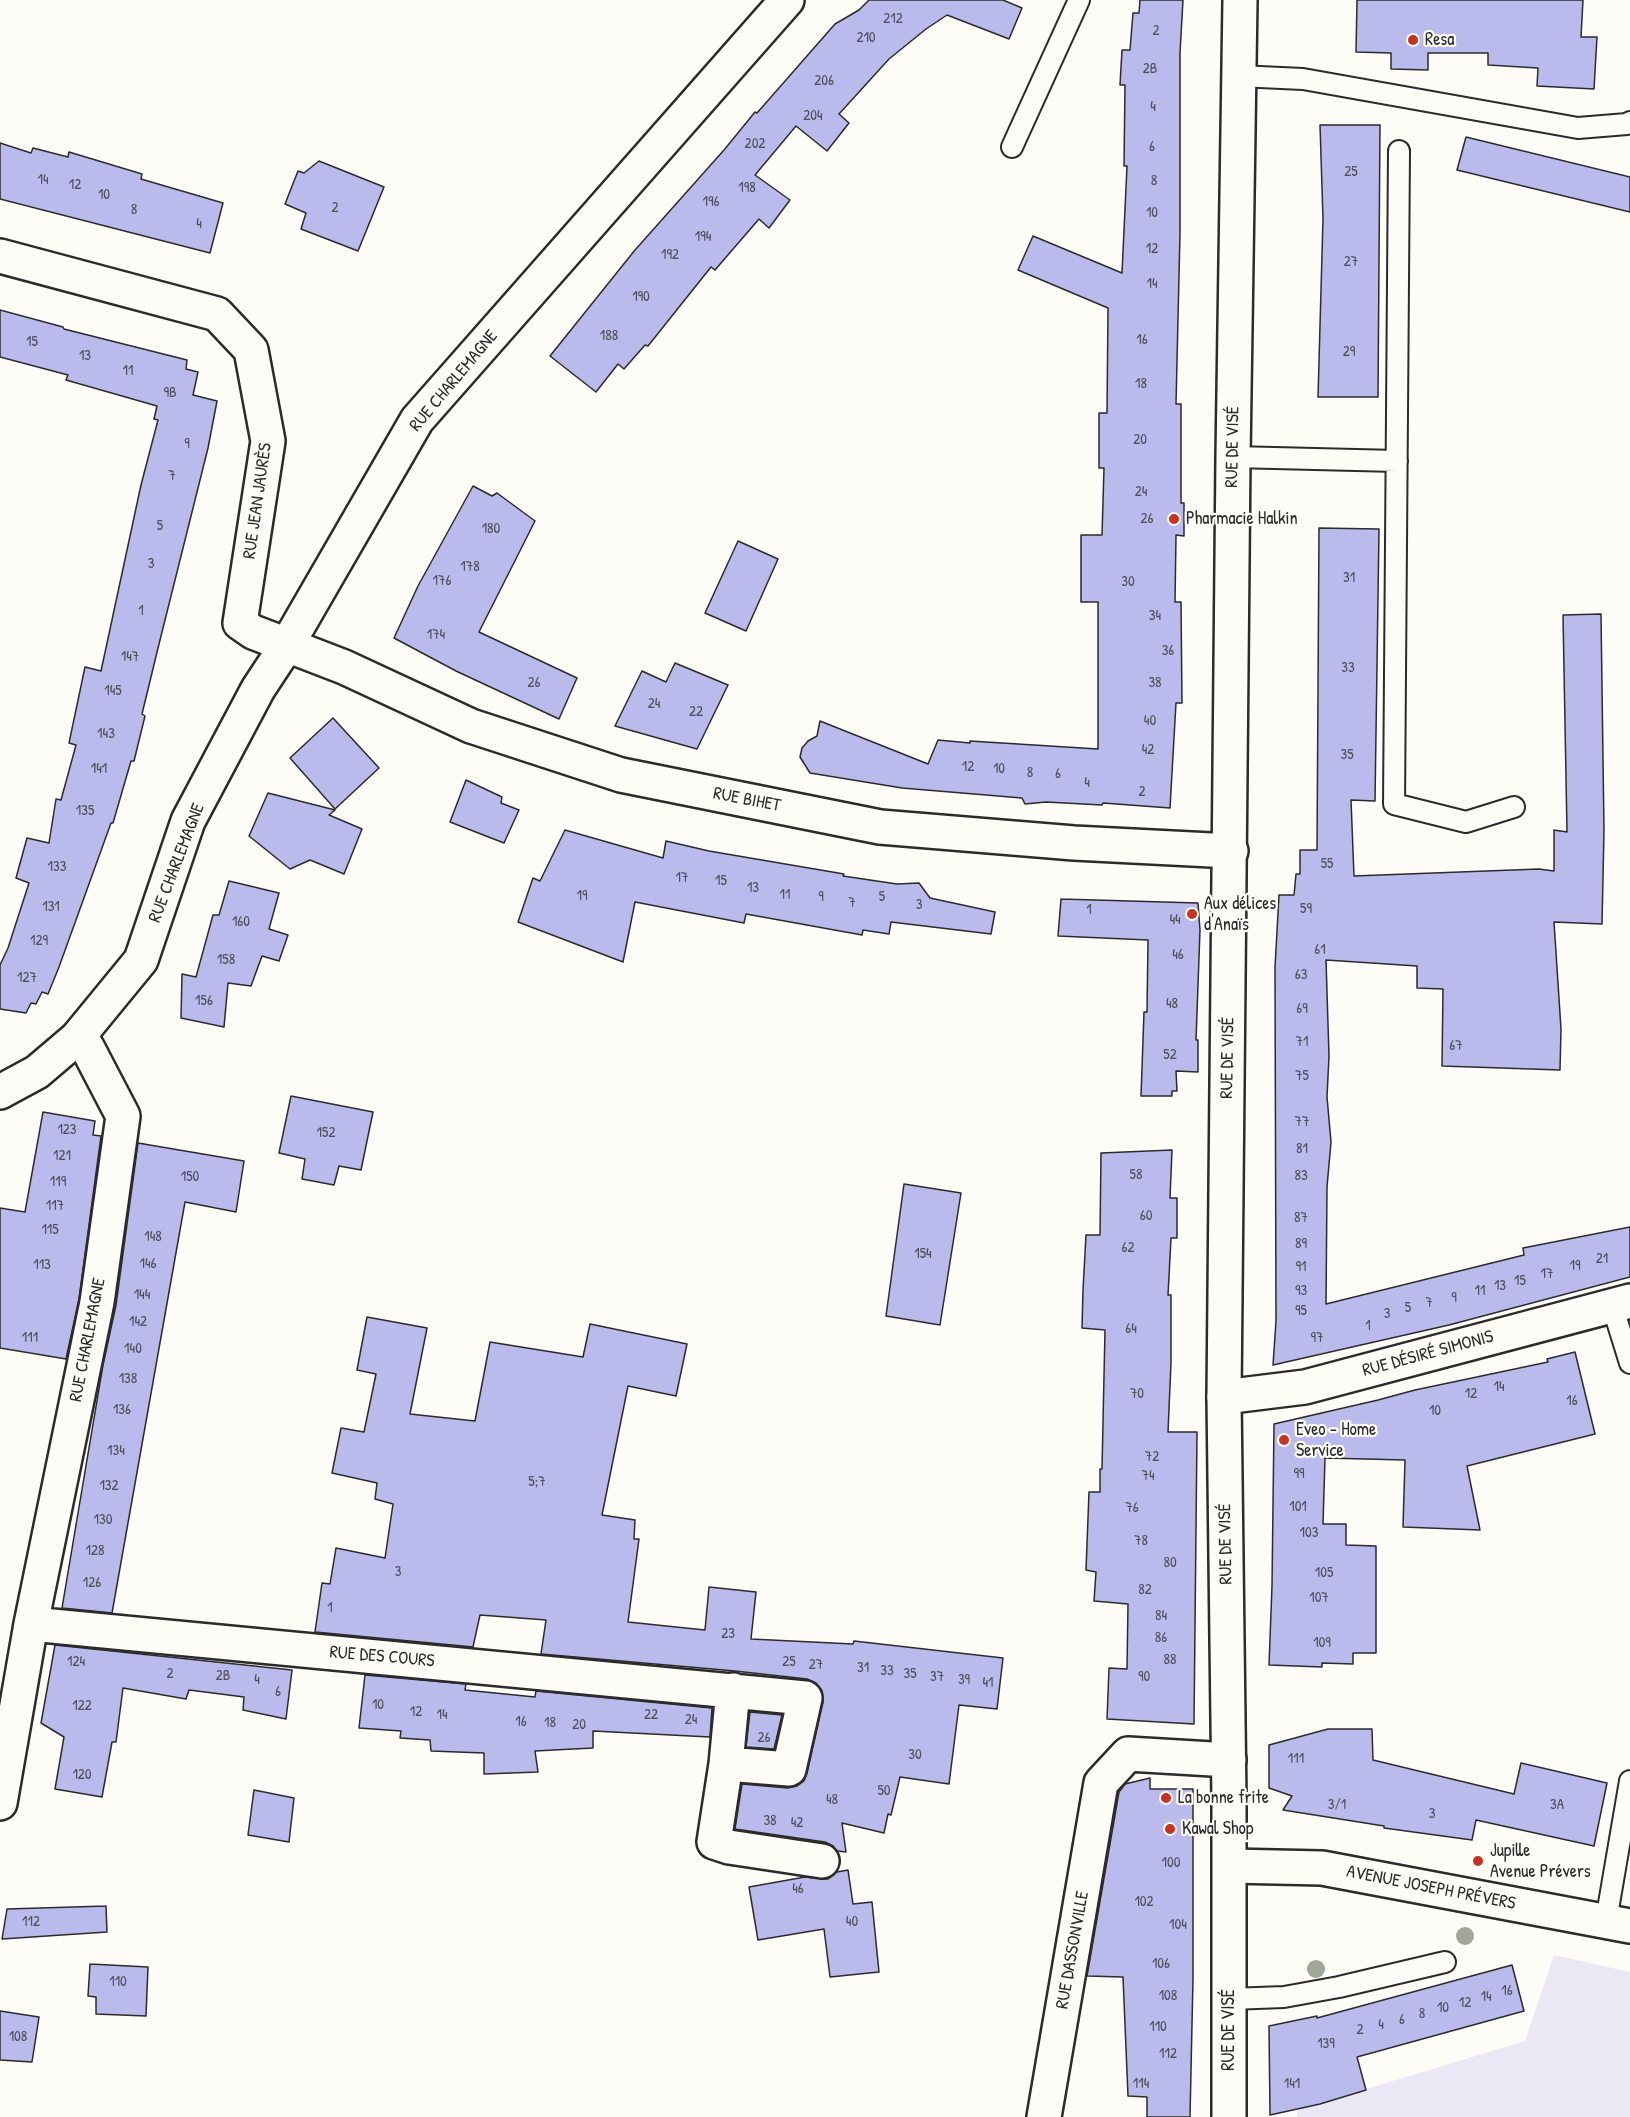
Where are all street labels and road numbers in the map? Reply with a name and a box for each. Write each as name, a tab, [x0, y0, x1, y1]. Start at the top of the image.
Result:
street label: RUE CHARLEMAGNE	[405, 326, 503, 436]
street label: RUE DE VISÉ	[1221, 406, 1245, 488]
street label: RUE JEAN JAURÈS	[239, 442, 277, 560]
street label: RUE BIHET	[711, 783, 783, 817]
street label: RUE CHARLEMAGNE	[144, 800, 210, 926]
street label: RUE DE VISÉ	[1216, 1017, 1240, 1099]
street label: RUE CHARLEMAGNE	[65, 1276, 111, 1404]
street label: RUE DÉSIRÉ SIMONIS	[1360, 1326, 1496, 1382]
street label: RUE DE VISÉ	[1214, 1503, 1238, 1585]
street label: RUE DES COURS	[329, 1642, 435, 1672]
street label: AVENUE JOSEPH PRÉVERS	[1345, 1861, 1517, 1915]
street label: RUE DASSONVILLE	[1052, 1889, 1094, 2011]
street label: RUE DE VISÉ	[1218, 1989, 1240, 2071]

